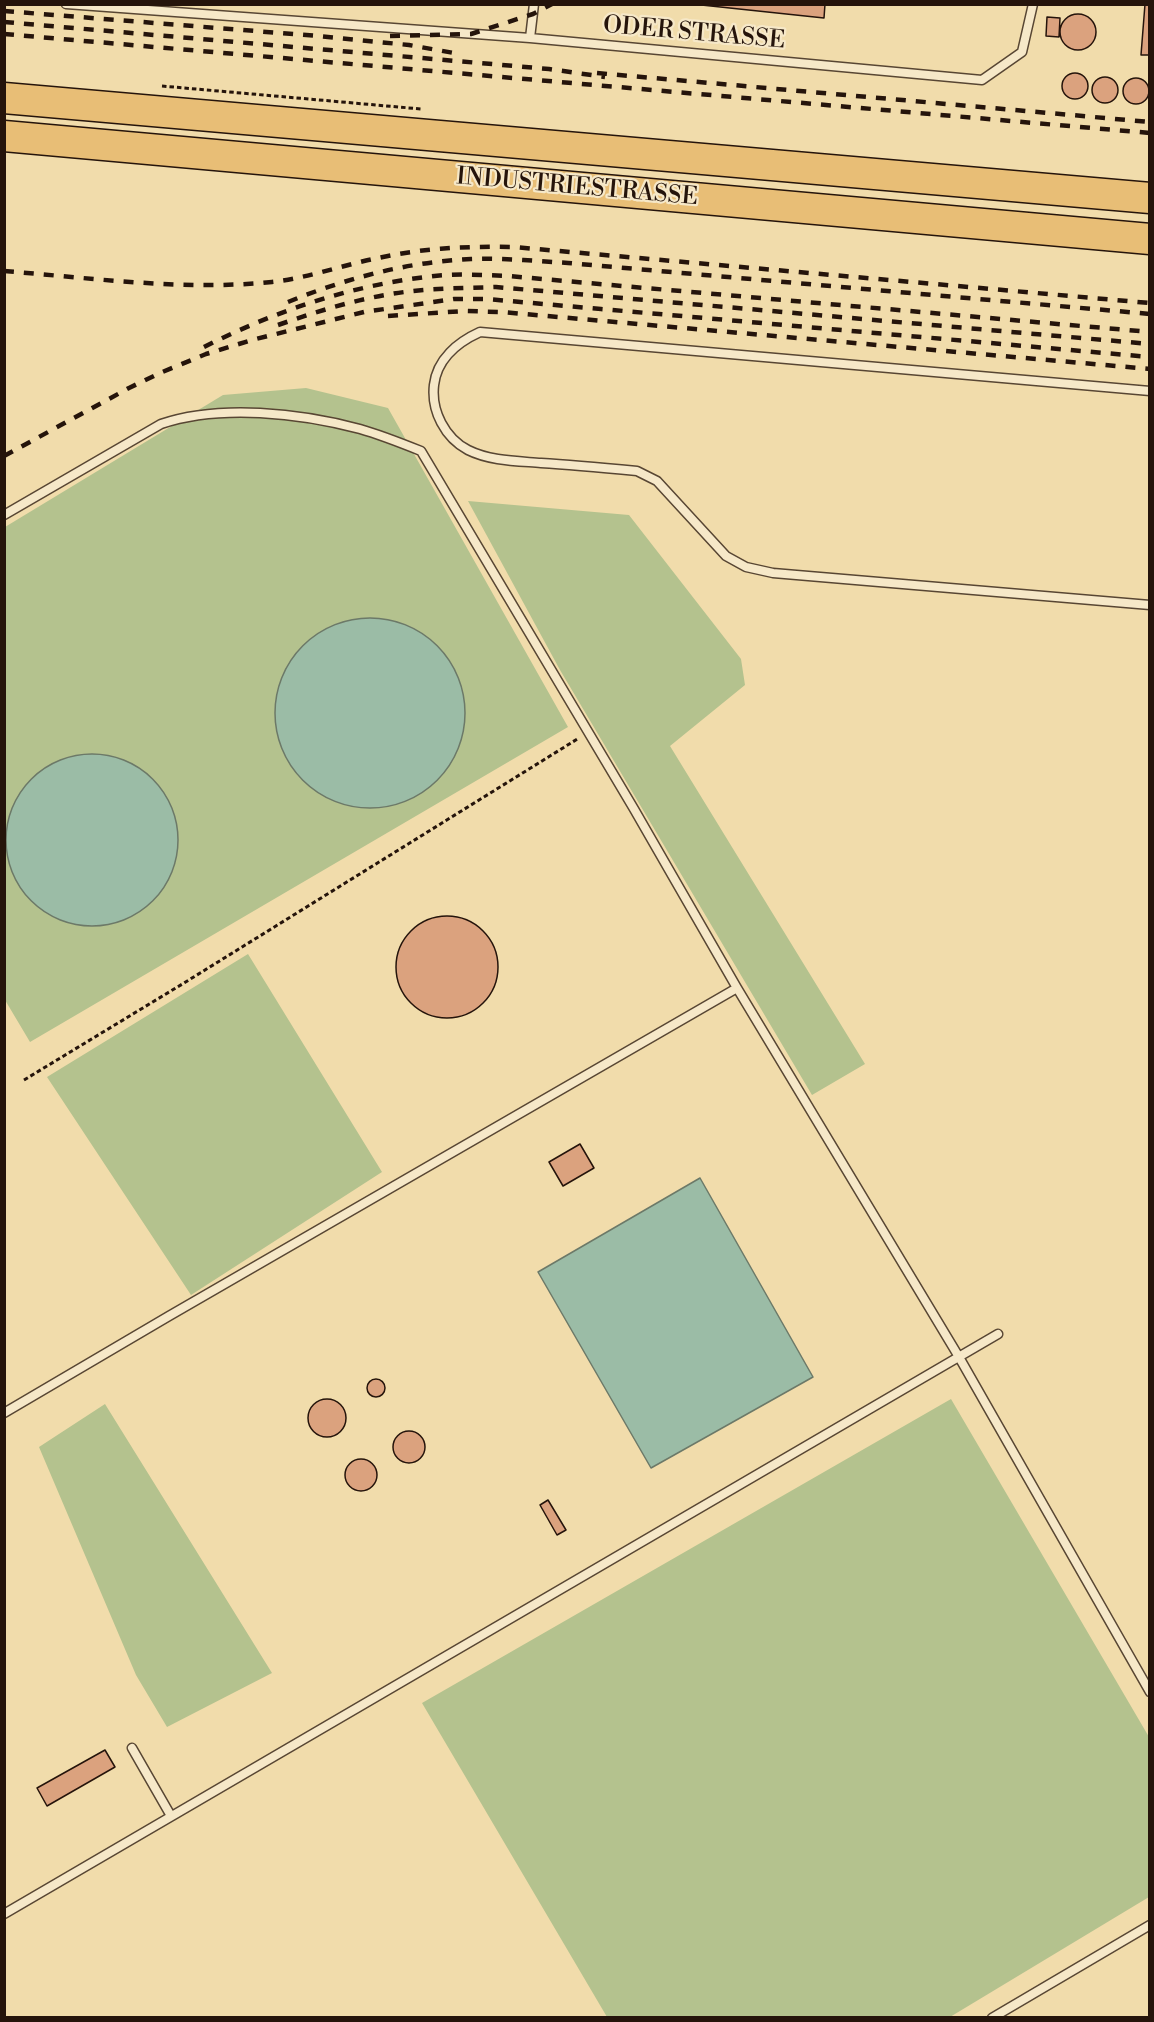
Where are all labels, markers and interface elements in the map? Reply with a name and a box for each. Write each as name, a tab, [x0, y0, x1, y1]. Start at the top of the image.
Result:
street label: ODER STRASSE	[602, 12, 786, 56]
street label: INDUSTRIESTRASSE	[455, 163, 699, 213]

